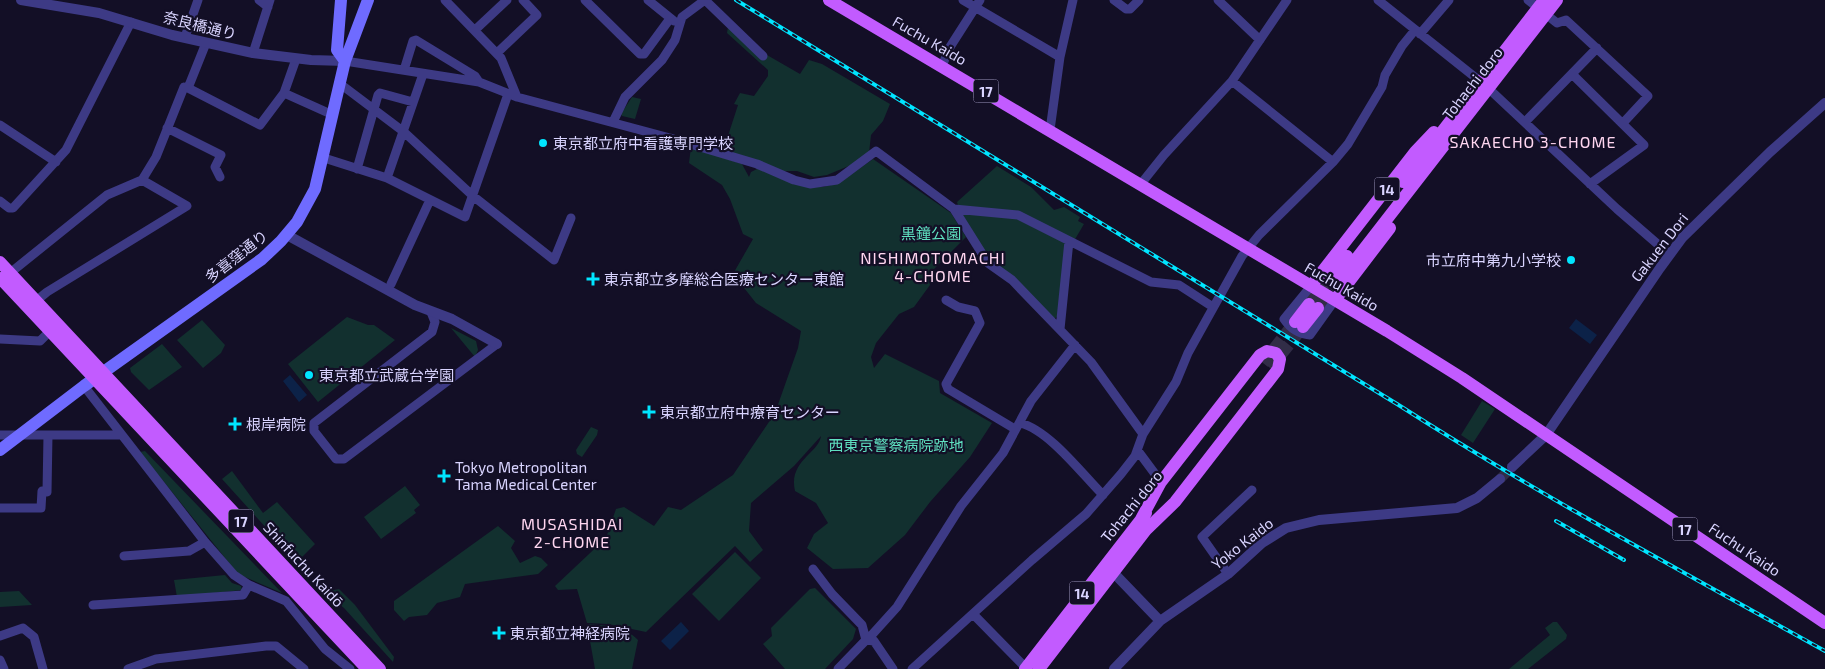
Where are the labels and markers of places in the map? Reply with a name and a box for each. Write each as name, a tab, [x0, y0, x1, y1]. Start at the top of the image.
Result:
place label: 東京都立府中看護専門学校	[553, 134, 733, 152]
marker: 東京都立府中看護専門学校	[537, 137, 549, 149]
place label: 市立府中第九小学校	[1426, 251, 1561, 269]
marker: 市立府中第九小学校	[1565, 254, 1577, 266]
place label: 東京都立多摩総合医療センター東館	[604, 270, 844, 288]
marker: 東京都立多摩総合医療センター東館	[586, 272, 600, 286]
place label: 東京都立武蔵台学園	[319, 366, 454, 384]
marker: 東京都立武蔵台学園	[303, 369, 315, 381]
place label: 東京都立府中療育センター	[660, 403, 840, 421]
marker: 東京都立府中療育センター	[642, 405, 656, 419]
place label: 根岸病院	[246, 415, 306, 433]
marker: 根岸病院	[228, 417, 242, 431]
place label: Tokyo Metropolitan Tama Medical Center	[455, 458, 597, 493]
marker: Tokyo Metropolitan Tama Medical Center	[437, 469, 451, 483]
place label: 東京都立神経病院	[510, 624, 630, 642]
marker: 東京都立神経病院	[492, 626, 506, 640]

